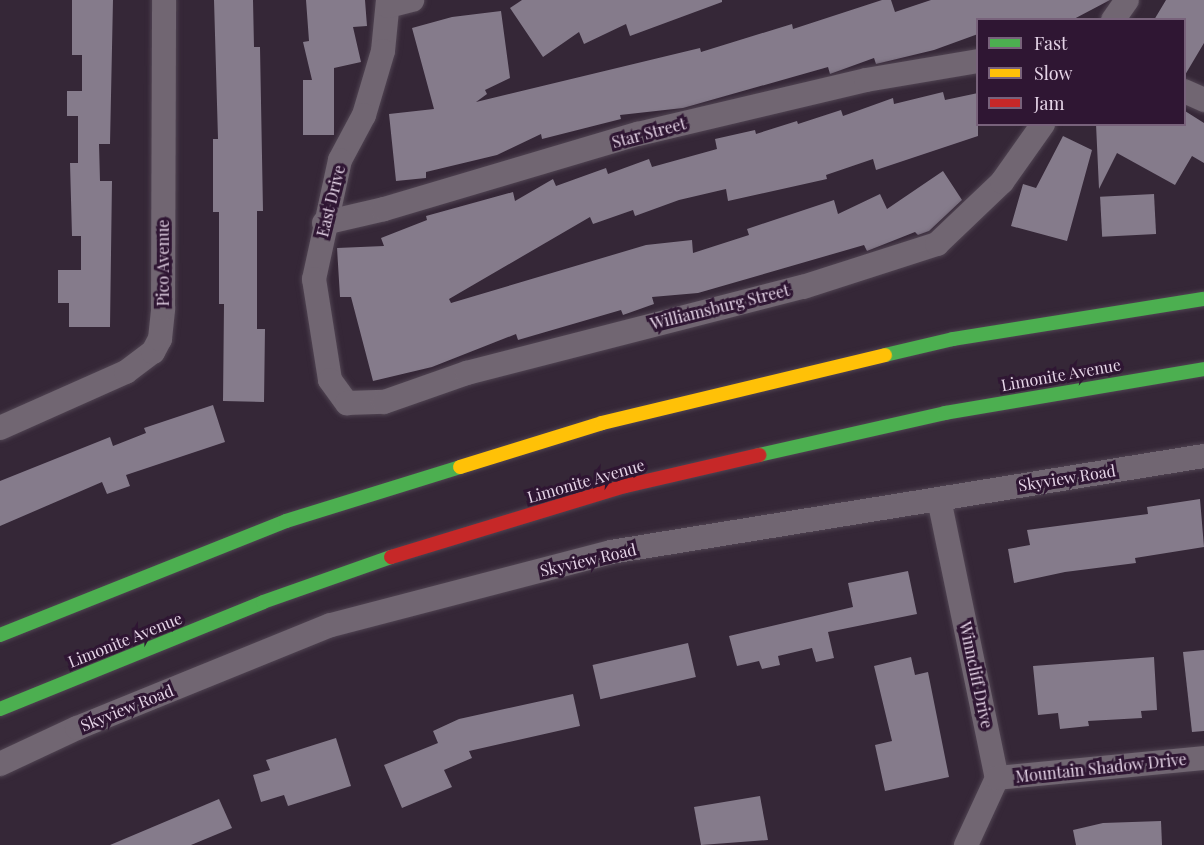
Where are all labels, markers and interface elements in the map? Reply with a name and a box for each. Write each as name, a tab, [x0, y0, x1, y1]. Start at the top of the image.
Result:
legend	[976, 18, 1186, 126]
text: Fast	[1034, 31, 1067, 55]
text: Slow	[1034, 61, 1072, 85]
text: Jam	[1034, 91, 1064, 115]
street label: Star Street	[610, 114, 688, 152]
street label: East Drive	[313, 163, 349, 239]
street label: Pico Avenue	[153, 219, 173, 307]
street label: Williamsburg Street	[648, 280, 792, 334]
street label: Limonite Avenue	[999, 355, 1123, 395]
street label: Limonite Avenue	[525, 455, 647, 507]
street label: Skyview Road	[1017, 461, 1117, 495]
street label: Skyview Road	[538, 540, 638, 580]
street label: Limonite Avenue	[65, 608, 185, 672]
street label: Winncliff Drive	[955, 620, 997, 730]
street label: Skyview Road	[78, 681, 176, 735]
street label: Mountain Shadow Drive	[1014, 749, 1188, 787]

